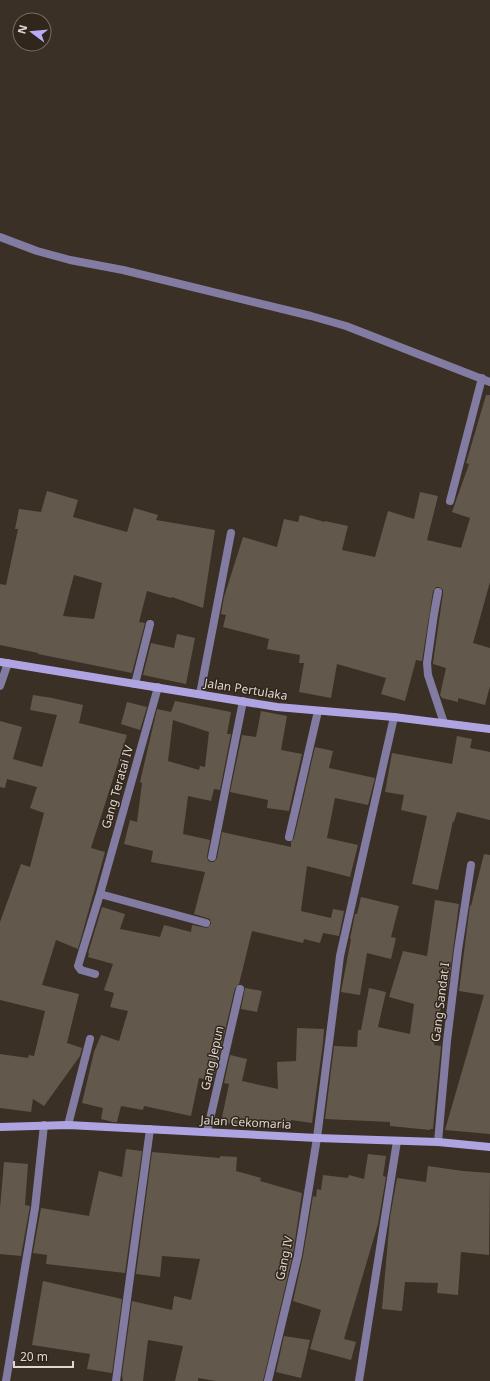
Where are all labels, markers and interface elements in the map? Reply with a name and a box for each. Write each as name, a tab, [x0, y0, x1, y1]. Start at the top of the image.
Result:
north arrow	[12, 12, 52, 52]
text: N	[13, 23, 30, 35]
street label: Jalan Pertulaka	[202, 674, 289, 704]
street label: Gang Teratai IV	[97, 743, 137, 831]
street label: Gang Sandat I	[427, 961, 453, 1043]
street label: Gang Jepun	[196, 1024, 228, 1092]
street label: Jalan Cekomaria	[199, 1111, 292, 1133]
street label: Gang IV	[271, 1234, 297, 1282]
scale bar	[14, 1343, 73, 1369]
text: 20 m	[20, 1348, 48, 1365]

